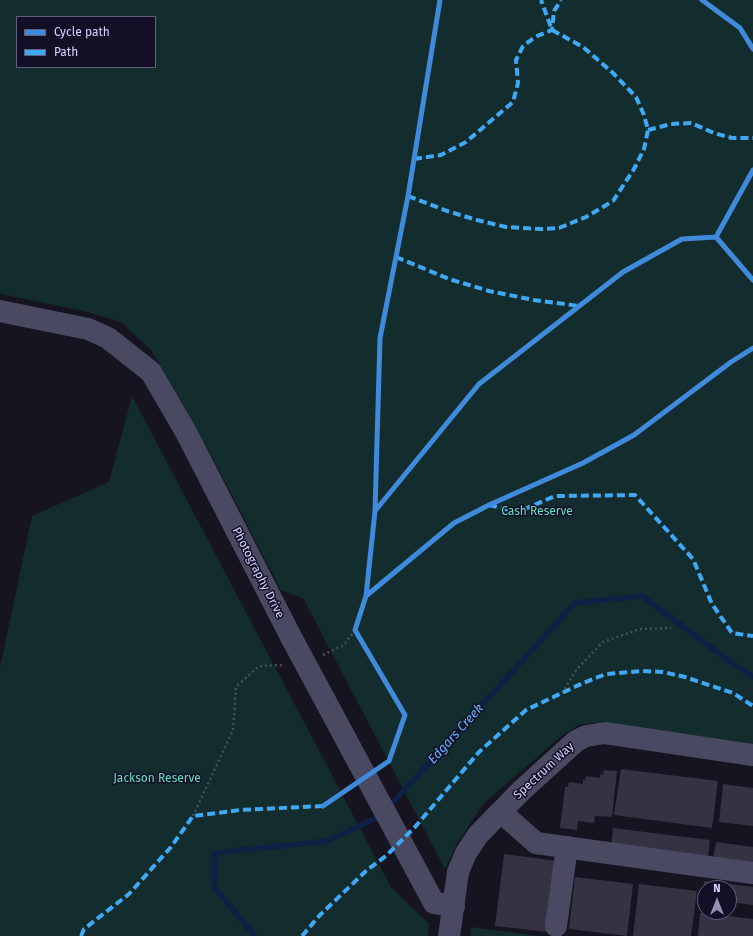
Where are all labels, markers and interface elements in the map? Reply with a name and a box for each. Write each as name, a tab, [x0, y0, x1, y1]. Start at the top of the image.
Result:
legend	[16, 16, 156, 68]
text: Cycle path	[54, 25, 110, 39]
text: Path	[54, 45, 78, 59]
park label: Cash Reserve	[501, 505, 573, 519]
street label: Photography Drive	[229, 525, 287, 621]
water label: Edgars Creek	[425, 701, 487, 767]
street label: Spectrum Way	[511, 739, 577, 803]
park label: Jackson Reserve	[113, 772, 201, 786]
north arrow	[697, 880, 737, 920]
text: N	[713, 882, 721, 895]

